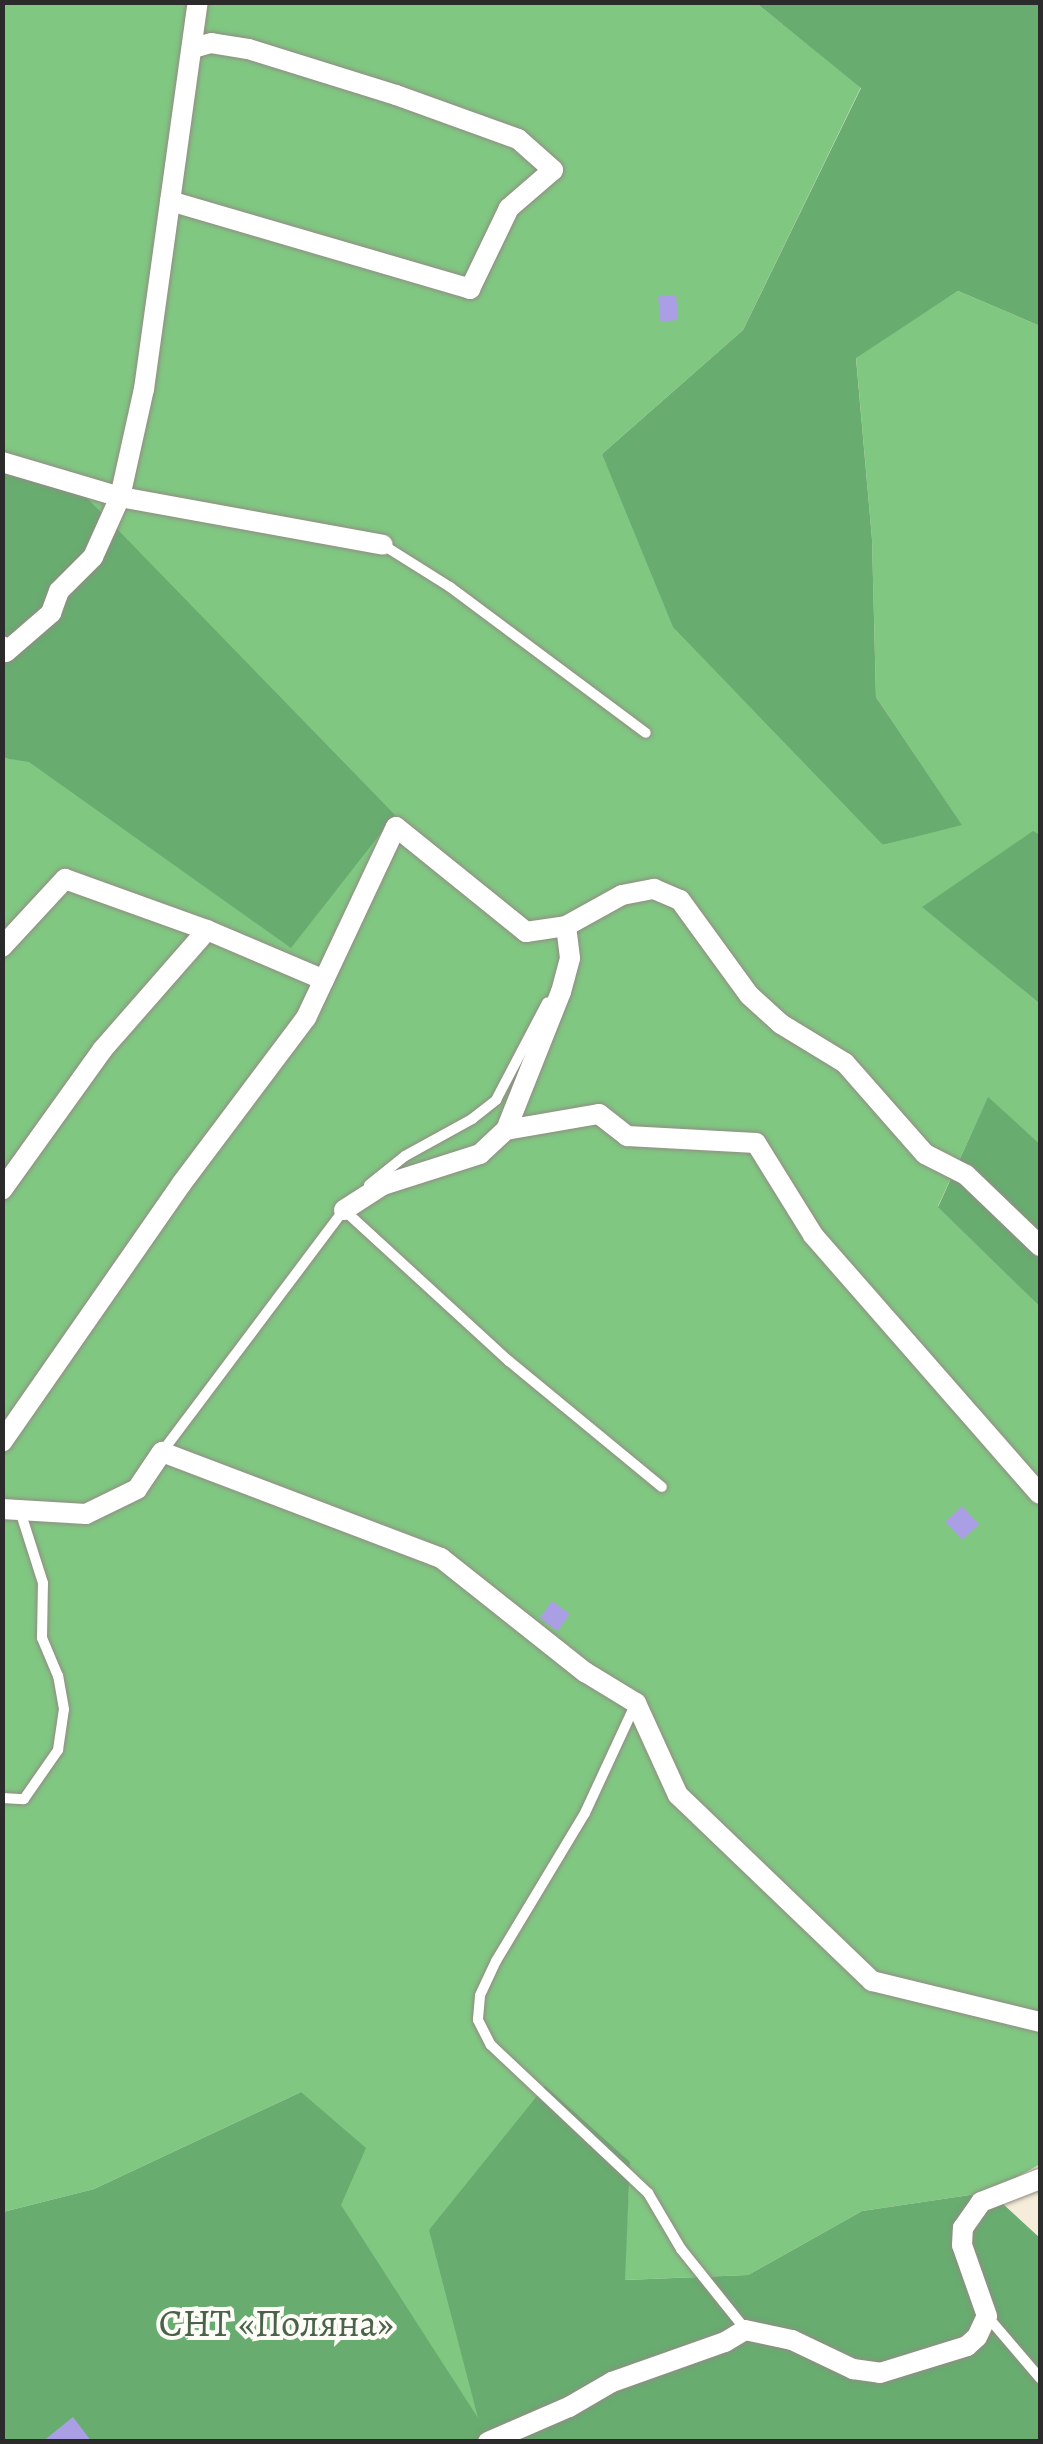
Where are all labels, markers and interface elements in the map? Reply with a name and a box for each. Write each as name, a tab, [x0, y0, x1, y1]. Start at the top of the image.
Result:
park label: СНТ «Поляна»	[159, 2301, 393, 2347]

